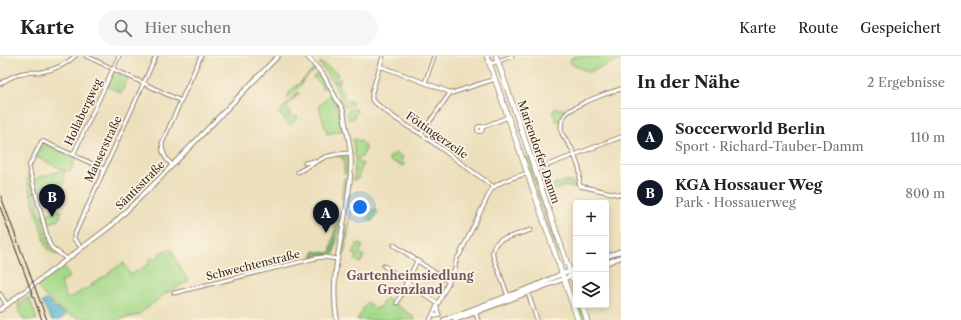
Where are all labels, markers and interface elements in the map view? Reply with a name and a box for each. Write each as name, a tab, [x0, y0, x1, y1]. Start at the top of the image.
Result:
search box	[98, 10, 378, 46]
text: Karte	[20, 16, 74, 39]
icon: search	[112, 17, 134, 39]
text: Hier suchen	[144, 18, 231, 37]
text: Karte	[739, 19, 776, 37]
text: Route	[798, 19, 838, 37]
text: Gespeichert	[860, 19, 941, 37]
text: In der Nähe	[637, 72, 740, 92]
text: 2 Ergebnisse	[867, 74, 945, 90]
street label: Hollabergweg	[61, 76, 105, 148]
street label: Mariendorfer Damm	[515, 98, 564, 206]
street label: Föttingerzeile	[403, 108, 471, 162]
street label: Mauserstraße	[81, 113, 125, 185]
text: Soccerworld Berlin	[675, 119, 825, 138]
text: A	[645, 129, 655, 145]
text: 110 m	[910, 129, 945, 145]
text: Sport · Richard-Tauber-Damm	[675, 138, 864, 154]
street label: Säntisstraße	[112, 157, 168, 213]
text: KGA Hossauer Weg	[675, 175, 823, 194]
pin: B	[39, 184, 65, 217]
text: B	[645, 185, 655, 201]
text: 800 m	[905, 185, 945, 201]
text: Park · Hossauerweg	[675, 194, 796, 210]
your location	[350, 197, 370, 217]
pin: A	[313, 200, 339, 233]
map controls	[573, 200, 609, 308]
button: +	[573, 200, 609, 236]
button: −	[573, 236, 609, 272]
street label: Schwechtenstraße	[205, 247, 301, 283]
district label: Gartenheimsiedlung Grenzland	[346, 268, 475, 297]
button: layers	[573, 272, 609, 308]

